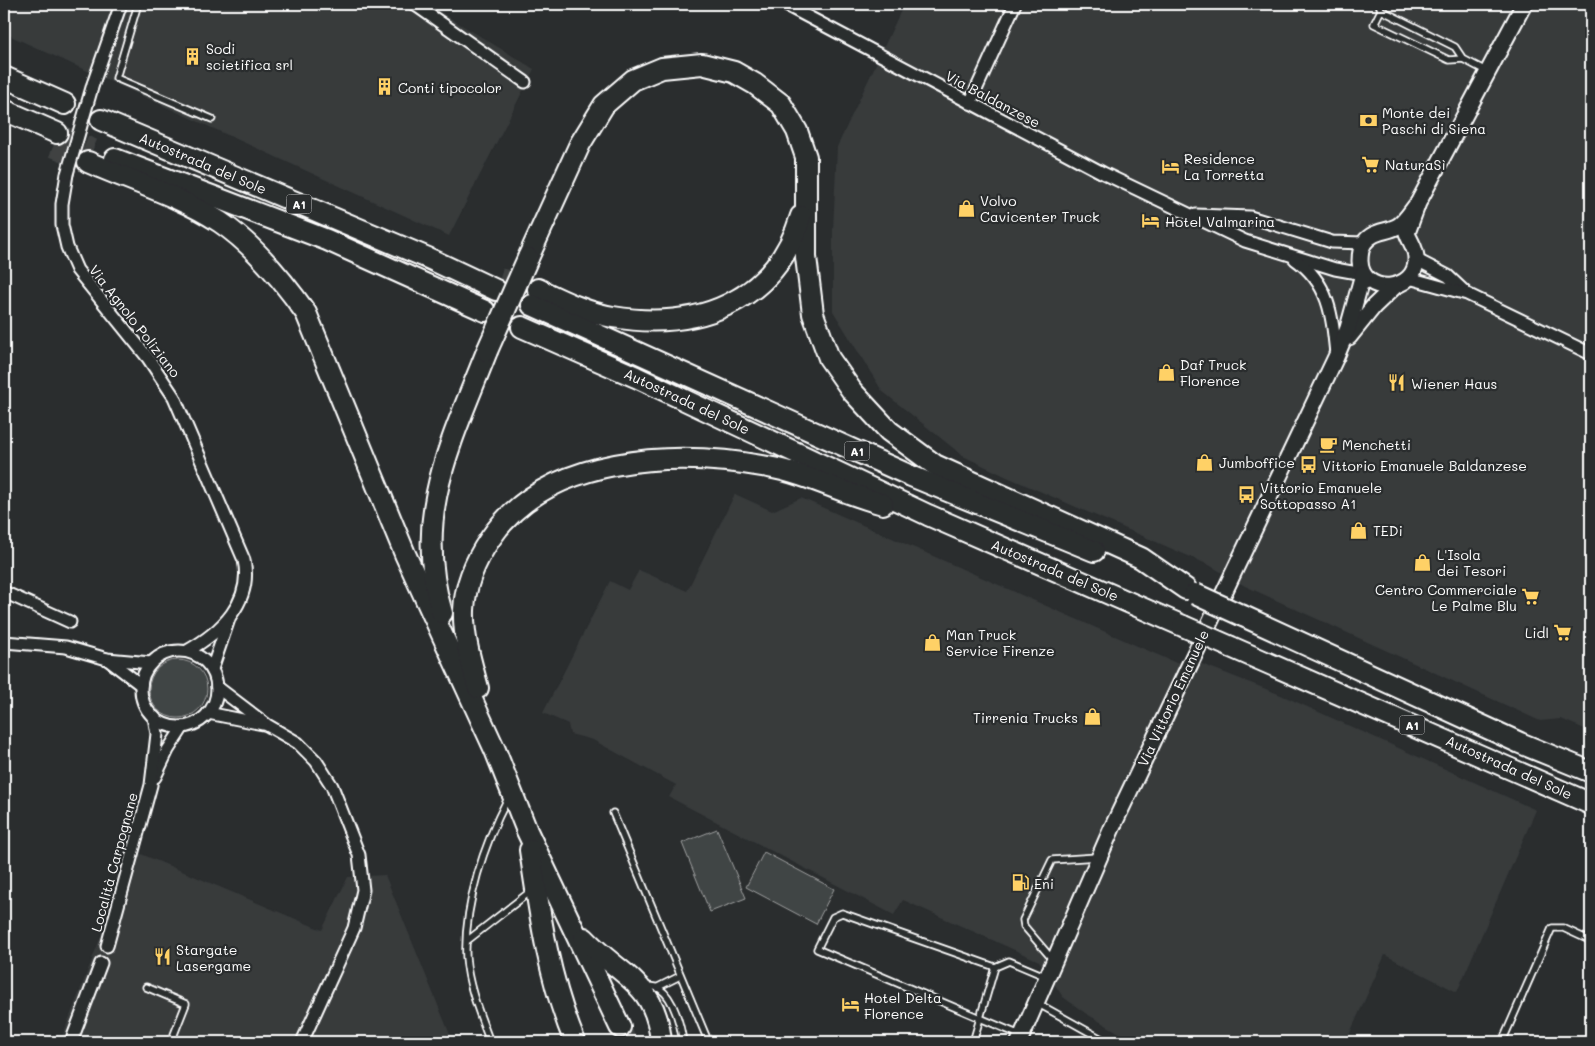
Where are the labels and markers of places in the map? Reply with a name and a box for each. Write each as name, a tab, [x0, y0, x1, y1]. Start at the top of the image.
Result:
place label: Sodi scietifica srl	[206, 39, 293, 74]
building icon: Sodi scietifica srl	[182, 46, 202, 66]
building icon: Conti tipocolor	[374, 77, 394, 97]
place label: Conti tipocolor	[398, 78, 502, 97]
place label: Monte dei Paschi di Siena	[1382, 103, 1486, 138]
bank icon: Monte dei Paschi di Siena	[1358, 110, 1378, 130]
place label: Residence La Torretta	[1184, 149, 1264, 184]
supermarket icon: NaturaSì	[1361, 154, 1381, 174]
place label: NaturaSì	[1385, 155, 1446, 174]
hotel icon: Residence La Torretta	[1160, 156, 1180, 176]
place label: Volvo Cavicenter Truck	[980, 191, 1100, 226]
shop icon: Volvo Cavicenter Truck	[956, 198, 976, 218]
hotel icon: Hotel Valmarina	[1141, 211, 1161, 231]
place label: Hotel Valmarina	[1165, 212, 1275, 231]
place label: Daf Truck Florence	[1180, 355, 1246, 390]
shop icon: Daf Truck Florence	[1156, 362, 1176, 382]
restaurant icon: Wiener Haus	[1387, 373, 1407, 393]
place label: Wiener Haus	[1411, 374, 1497, 393]
cafe icon: Menchetti	[1318, 434, 1338, 454]
place label: Menchetti	[1342, 435, 1411, 454]
shop icon: Jumboffice	[1195, 452, 1215, 472]
place label: Jumboffice	[1219, 453, 1295, 472]
bus stop icon: Vittorio Emanuele Baldanzese	[1298, 455, 1318, 475]
place label: Vittorio Emanuele Baldanzese	[1322, 456, 1527, 475]
place label: Vittorio Emanuele Sottopasso A1	[1260, 478, 1382, 513]
bus stop icon: Vittorio Emanuele Sottopasso A1	[1236, 485, 1256, 505]
shop icon: TEDi	[1349, 520, 1369, 540]
place label: TEDi	[1373, 521, 1403, 540]
place label: L'Isola dei Tesori	[1437, 545, 1506, 580]
shop icon: L'Isola dei Tesori	[1413, 552, 1433, 572]
place label: Centro Commerciale Le Palme Blu	[1375, 580, 1517, 615]
supermarket icon: Centro Commerciale Le Palme Blu	[1521, 587, 1541, 607]
supermarket icon: Lidl	[1553, 622, 1573, 642]
place label: Lidl	[1525, 623, 1549, 642]
place label: Man Truck Service Firenze	[946, 625, 1055, 660]
shop icon: Man Truck Service Firenze	[922, 632, 942, 652]
shop icon: Tirrenia Trucks	[1082, 707, 1102, 727]
place label: Tirrenia Trucks	[973, 708, 1078, 727]
fuel station icon: Eni	[1010, 873, 1030, 893]
place label: Eni	[1034, 874, 1054, 893]
place label: Stargate Lasergame	[176, 940, 251, 975]
restaurant icon: Stargate Lasergame	[152, 947, 172, 967]
place label: Hotel Delta Florence	[864, 988, 942, 1023]
hotel icon: Hotel Delta Florence	[840, 995, 860, 1015]

